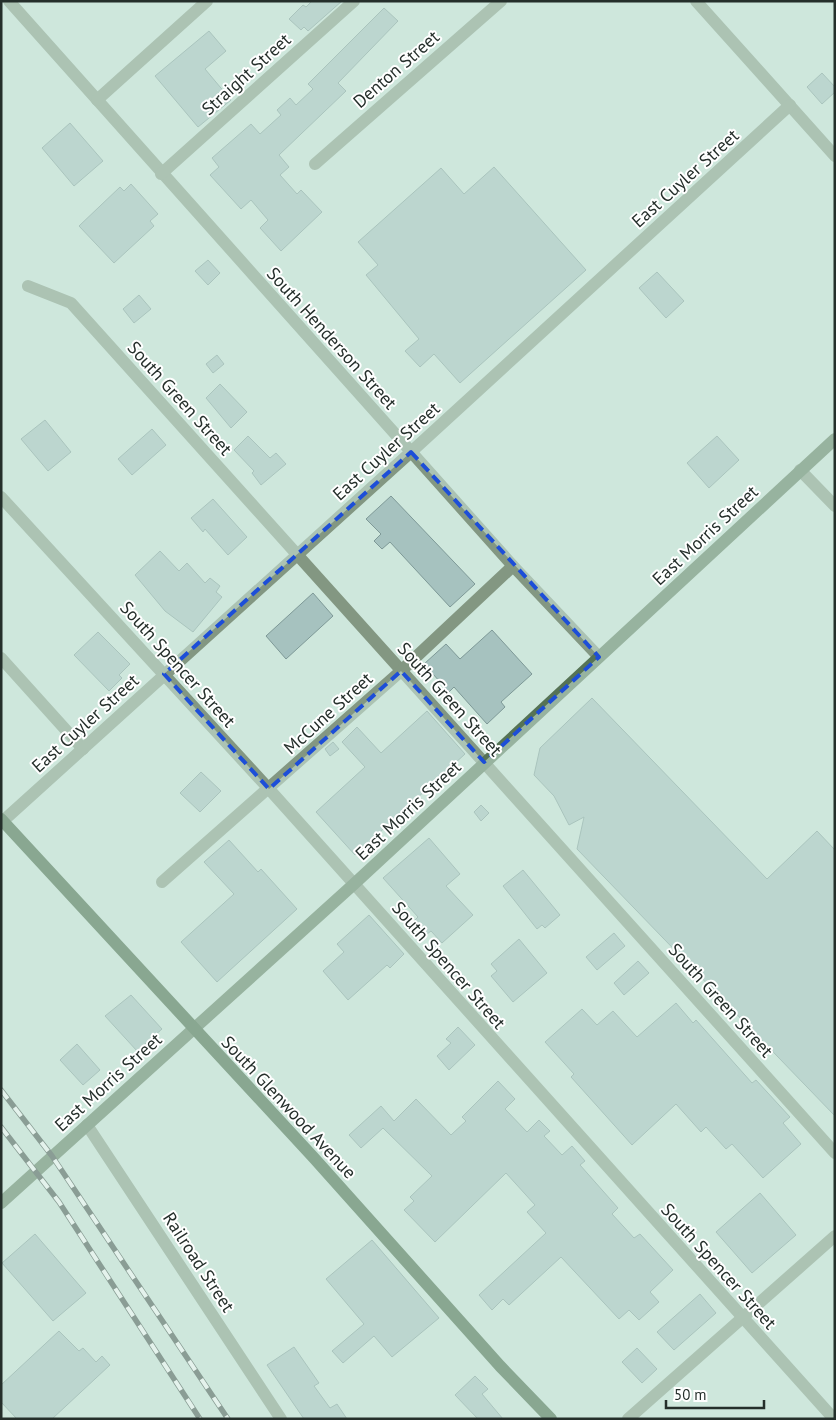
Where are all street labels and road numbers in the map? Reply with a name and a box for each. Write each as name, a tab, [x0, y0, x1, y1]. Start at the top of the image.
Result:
street label: Denton Street	[348, 25, 444, 113]
street label: Straight Street	[197, 28, 295, 120]
street label: East Cuyler Street	[627, 124, 743, 232]
street label: South Henderson Street	[262, 262, 402, 414]
street label: South Green Street	[123, 336, 237, 460]
street label: East Cuyler Street	[328, 397, 444, 505]
street label: East Morris Street	[647, 480, 763, 590]
street label: South Spencer Street	[115, 596, 241, 732]
street label: South Green Street	[393, 637, 507, 761]
street label: McCune Street	[279, 667, 377, 759]
street label: East Cuyler Street	[27, 669, 143, 777]
street label: East Morris Street	[350, 755, 466, 865]
street label: South Spencer Street	[387, 896, 511, 1034]
street label: South Green Street	[664, 938, 778, 1062]
street label: East Morris Street	[50, 1028, 166, 1136]
street label: South Glenwood Avenue	[217, 1031, 361, 1183]
street label: South Spencer Street	[656, 1198, 782, 1334]
street label: Railroad Street	[158, 1208, 240, 1316]

